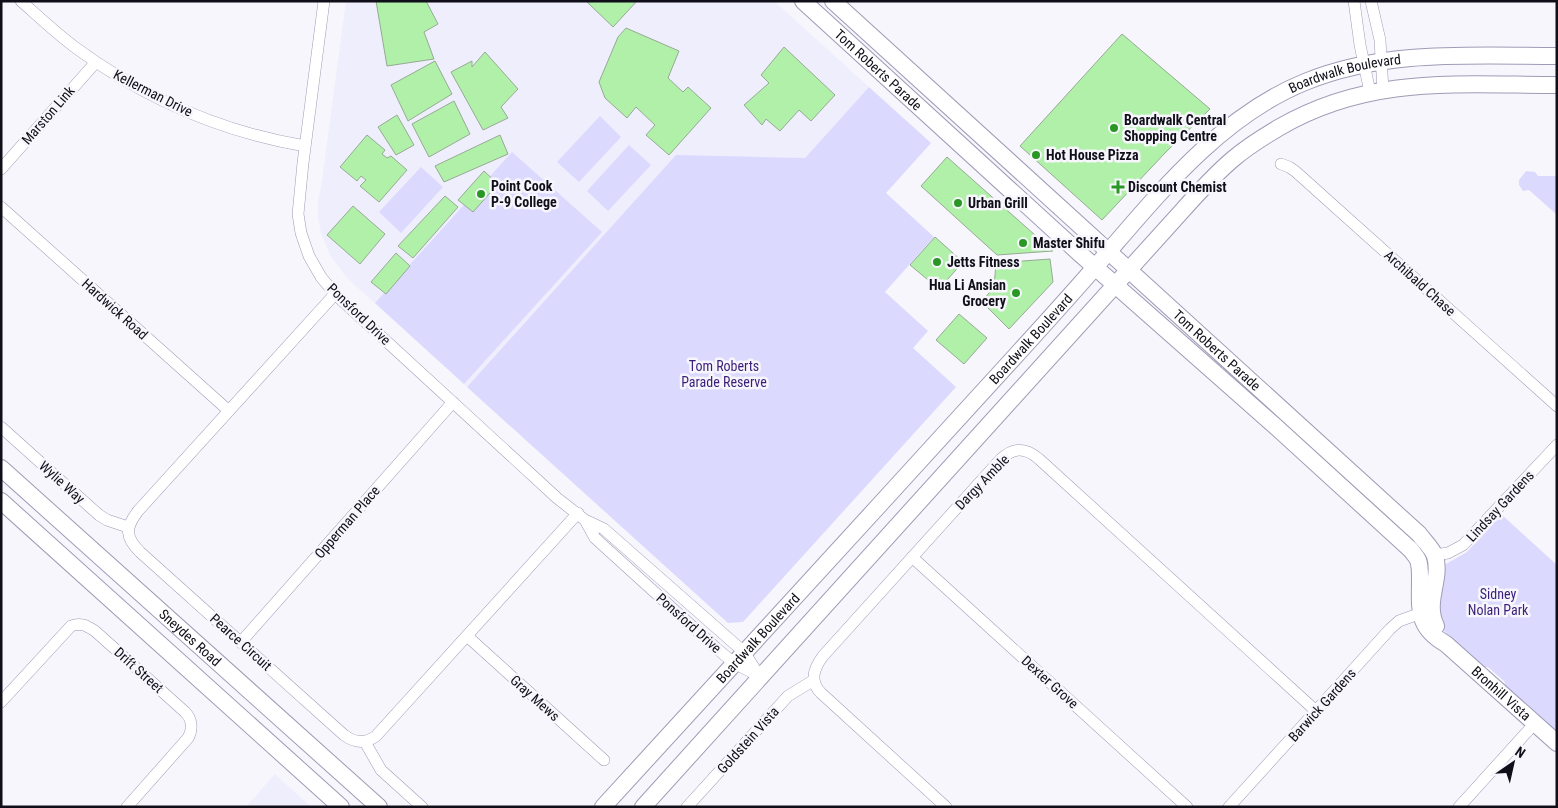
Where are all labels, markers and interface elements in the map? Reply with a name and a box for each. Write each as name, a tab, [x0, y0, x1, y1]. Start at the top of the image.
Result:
street label: Tom Roberts Parade	[831, 26, 926, 114]
street label: Boardwalk Boulevard	[1286, 51, 1402, 96]
street label: Kellerman Drive	[111, 66, 196, 120]
street label: Marston Link	[18, 82, 78, 147]
place label: Boardwalk Central Shopping Centre	[1124, 112, 1226, 144]
marker: Boardwalk Central Shopping Centre	[1108, 122, 1120, 134]
place label: Hot House Pizza	[1046, 147, 1139, 163]
marker: Hot House Pizza	[1030, 149, 1042, 161]
place label: Point Cook P-9 College	[491, 178, 557, 210]
place label: Discount Chemist	[1128, 179, 1227, 195]
marker: Discount Chemist	[1112, 181, 1124, 193]
marker: Point Cook P-9 College	[475, 188, 487, 200]
place label: Urban Grill	[968, 195, 1028, 211]
marker: Urban Grill	[952, 197, 964, 209]
place label: Master Shifu	[1033, 235, 1105, 251]
marker: Master Shifu	[1017, 237, 1029, 249]
street label: Archibald Chase	[1381, 247, 1459, 319]
place label: Jetts Fitness	[947, 254, 1020, 270]
marker: Jetts Fitness	[931, 256, 943, 268]
street label: Hardwick Road	[79, 275, 151, 343]
place label: Hua Li Ansian Grocery	[929, 277, 1007, 309]
street label: Ponsford Drive	[324, 280, 394, 348]
marker: Hua Li Ansian Grocery	[1010, 287, 1022, 299]
street label: Boardwalk Boulevard	[986, 291, 1076, 387]
street label: Tom Roberts Parade	[1170, 306, 1264, 394]
park label: Tom Roberts Parade Reserve	[681, 358, 767, 390]
street label: Dargy Amble	[952, 451, 1012, 513]
street label: Wylie Way	[36, 457, 88, 507]
street label: Lindsay Gardens	[1463, 467, 1537, 545]
street label: Opperman Place	[311, 482, 383, 562]
park label: Sidney Nolan Park	[1468, 586, 1529, 618]
street label: Ponsford Drive	[653, 590, 725, 657]
street label: Boardwalk Boulevard	[713, 590, 803, 686]
street label: Sneydes Road	[156, 606, 224, 669]
street label: Pearce Circuit	[207, 610, 275, 674]
street label: Drift Street	[111, 644, 167, 696]
street label: Dexter Grove	[1018, 652, 1082, 712]
street label: Bronhill Vista	[1468, 663, 1534, 724]
street label: Barwick Gardens	[1285, 665, 1359, 745]
street label: Gray Mews	[507, 672, 563, 724]
street label: Goldstein Vista	[714, 703, 782, 777]
north arrow	[1488, 738, 1538, 788]
text: N	[1512, 743, 1528, 761]

